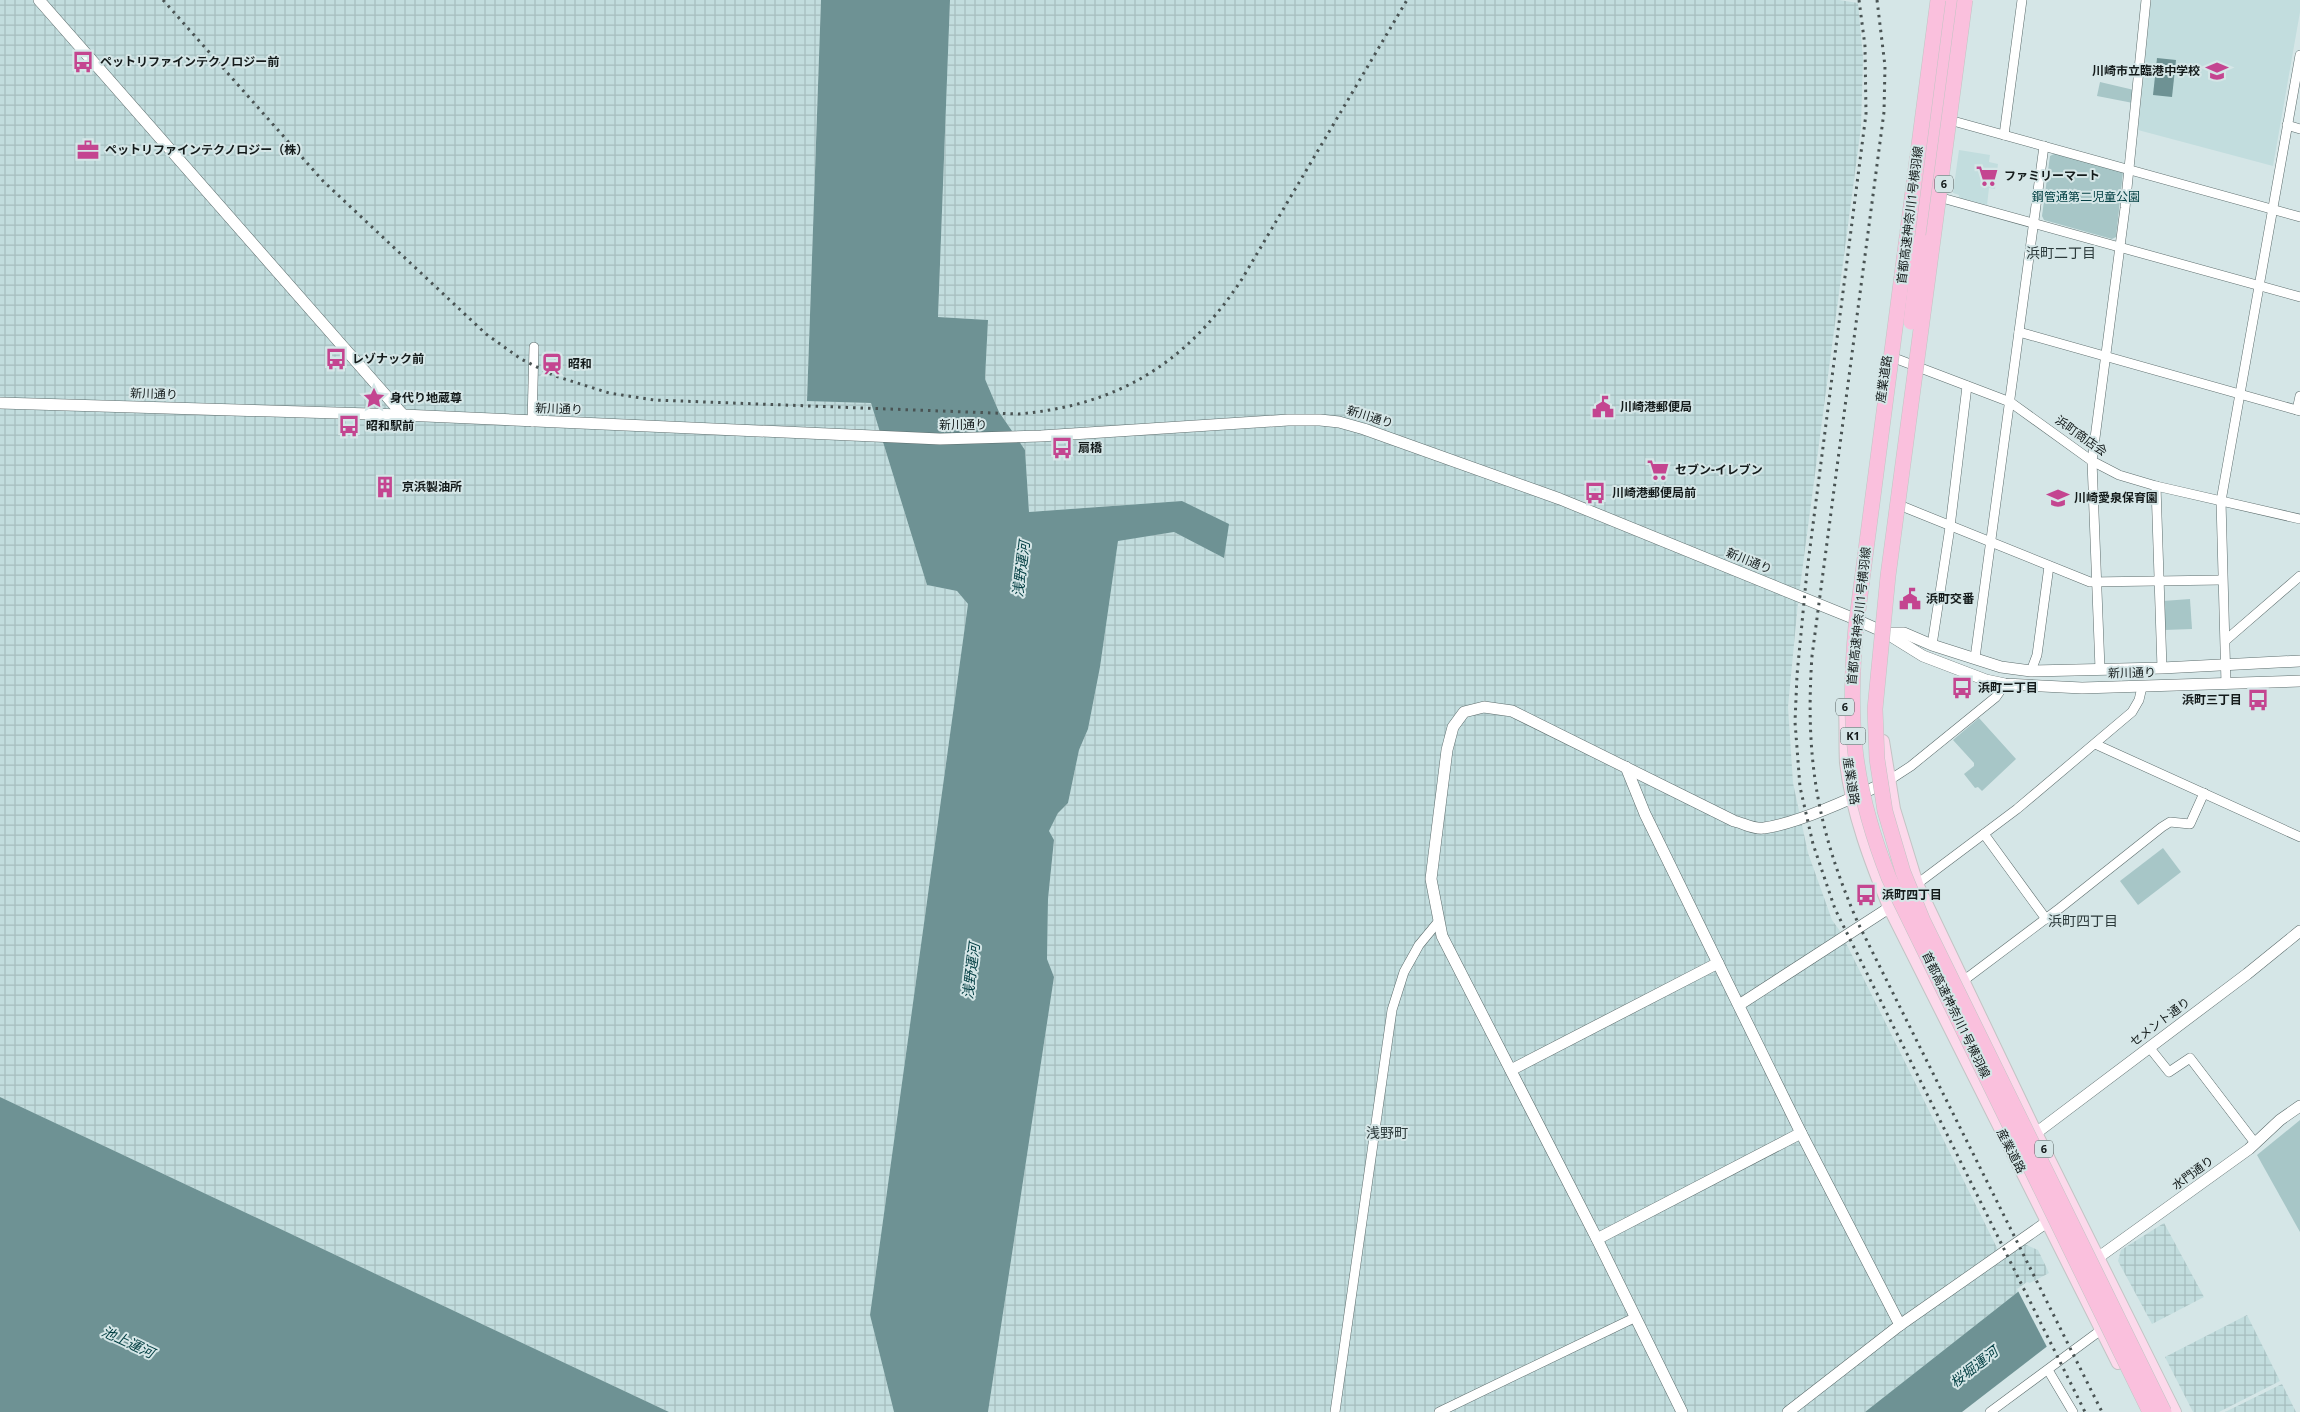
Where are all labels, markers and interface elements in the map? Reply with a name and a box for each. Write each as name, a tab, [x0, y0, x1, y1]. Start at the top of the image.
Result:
bus stop icon: ペットリファインテクノロジー前	[70, 49, 96, 75]
place label: ペットリファインテクノロジー前	[100, 53, 279, 70]
school or university icon: 川崎市立臨港中学校	[2204, 58, 2230, 84]
place label: 川崎市立臨港中学校	[2092, 62, 2200, 79]
office icon: ペットリファインテクノロジー（株）	[75, 137, 101, 163]
place label: ペットリファインテクノロジー（株）	[105, 141, 308, 158]
street label: 首都高速神奈川1号横羽線	[1893, 145, 1926, 285]
supermarket icon: ファミリーマート	[1974, 163, 2000, 189]
place label: ファミリーマート	[2004, 167, 2100, 184]
road number: 6	[1935, 175, 1953, 192]
park label: 鋼管通第二児童公園	[2032, 188, 2140, 205]
district label: 浜町二丁目	[2026, 243, 2096, 262]
bus stop icon: レゾナック前	[323, 346, 349, 372]
place label: レゾナック前	[352, 350, 424, 367]
station icon: 昭和	[539, 351, 565, 377]
street label: 産業道路	[1872, 354, 1895, 404]
place label: 昭和	[568, 355, 592, 372]
street label: 新川通り	[130, 384, 178, 403]
place icon: 身代り地蔵尊	[361, 385, 387, 411]
place label: 身代り地蔵尊	[390, 389, 462, 406]
public building icon: 川崎港郵便局	[1590, 394, 1616, 420]
place label: 川崎港郵便局	[1620, 398, 1692, 415]
street label: 新川通り	[535, 399, 583, 418]
street label: 新川通り	[1345, 401, 1396, 432]
street label: 浜町商店会	[2052, 411, 2111, 460]
bus stop icon: 昭和駅前	[336, 413, 362, 439]
street label: 新川通り	[939, 416, 987, 433]
place label: 昭和駅前	[366, 417, 414, 434]
bus stop icon: 扇橋	[1049, 435, 1075, 461]
place label: 扇橋	[1078, 439, 1103, 456]
supermarket icon: セブン-イレブン	[1645, 457, 1671, 483]
place label: セブン-イレブン	[1675, 461, 1763, 478]
building icon: 京浜製油所	[372, 474, 398, 500]
place label: 京浜製油所	[402, 478, 462, 495]
bus stop icon: 川崎港郵便局前	[1582, 480, 1608, 506]
place label: 川崎港郵便局前	[1612, 484, 1696, 501]
school or university icon: 川崎愛泉保育園	[2045, 485, 2071, 511]
place label: 川崎愛泉保育園	[2074, 489, 2158, 506]
water label: 浅野運河	[1008, 537, 1034, 598]
street label: 新川通り	[1724, 544, 1775, 577]
street label: 首都高速神奈川1号横羽線	[1843, 546, 1874, 686]
public building icon: 浜町交番	[1897, 586, 1923, 612]
place label: 浜町交番	[1926, 590, 1975, 607]
street label: 新川通り	[2108, 664, 2156, 681]
bus stop icon: 浜町二丁目	[1949, 675, 1975, 701]
place label: 浜町二丁目	[1978, 679, 2038, 696]
bus stop icon: 浜町三丁目	[2245, 687, 2271, 713]
place label: 浜町三丁目	[2182, 691, 2242, 708]
road number: 6	[1836, 699, 1854, 716]
road number: K1	[1840, 728, 1866, 744]
street label: 産業道路	[1839, 756, 1864, 806]
bus stop icon: 浜町四丁目	[1853, 882, 1879, 908]
place label: 浜町四丁目	[1882, 886, 1942, 903]
district label: 浜町四丁目	[2048, 911, 2118, 930]
water label: 浅野運河	[958, 939, 984, 1000]
street label: 首都高速神奈川1号横羽線	[1918, 949, 1995, 1081]
street label: セメント通り	[2126, 993, 2193, 1050]
district label: 浅野町	[1366, 1123, 1408, 1142]
street label: 産業道路	[1993, 1126, 2030, 1176]
road number: 6	[2035, 1140, 2053, 1158]
street label: 水門通り	[2168, 1152, 2217, 1194]
water label: 池上運河	[99, 1321, 160, 1363]
water label: 桜堀運河	[1946, 1340, 2004, 1391]

